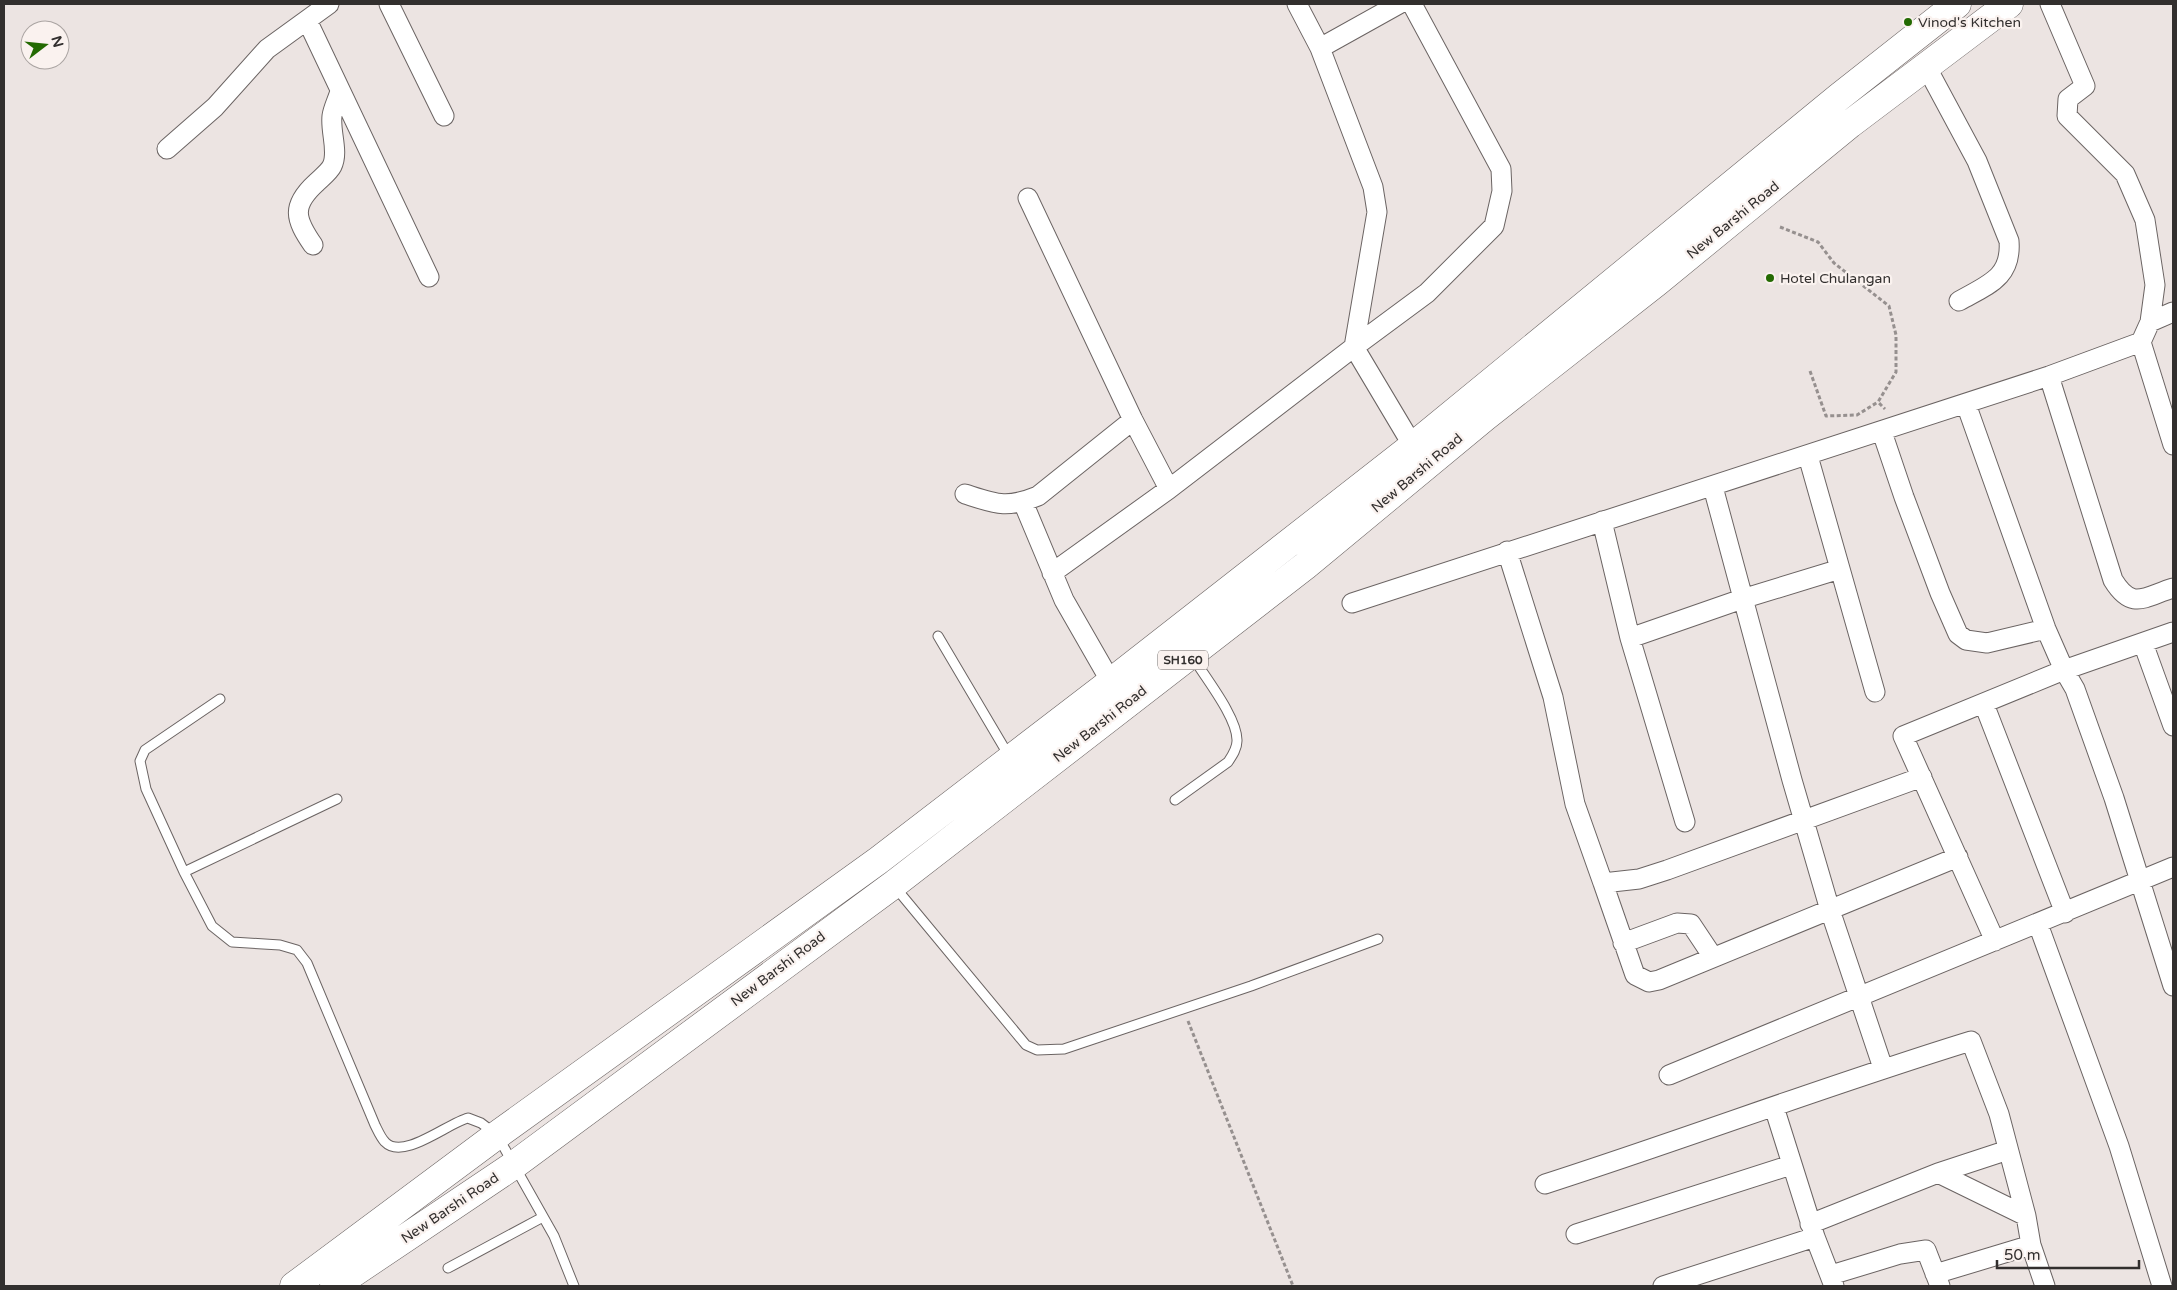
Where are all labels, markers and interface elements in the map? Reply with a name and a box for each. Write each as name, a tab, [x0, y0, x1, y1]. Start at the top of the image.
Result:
place label: Vinod's Kitchen	[1918, 14, 2021, 31]
marker: Vinod's Kitchen	[1902, 16, 1914, 28]
north arrow	[20, 20, 70, 70]
text: N	[47, 34, 67, 49]
street label: New Barshi Road	[1683, 177, 1783, 263]
place label: Hotel Chulangan	[1780, 270, 1891, 287]
marker: Hotel Chulangan	[1764, 272, 1776, 284]
street label: New Barshi Road	[1368, 430, 1466, 516]
road number: SH160	[1158, 650, 1208, 670]
street label: New Barshi Road	[1050, 682, 1150, 766]
street label: New Barshi Road	[727, 928, 829, 1010]
street label: New Barshi Road	[398, 1169, 502, 1247]
scale bar	[1997, 1238, 2140, 1270]
text: 50 m	[2004, 1246, 2041, 1264]

